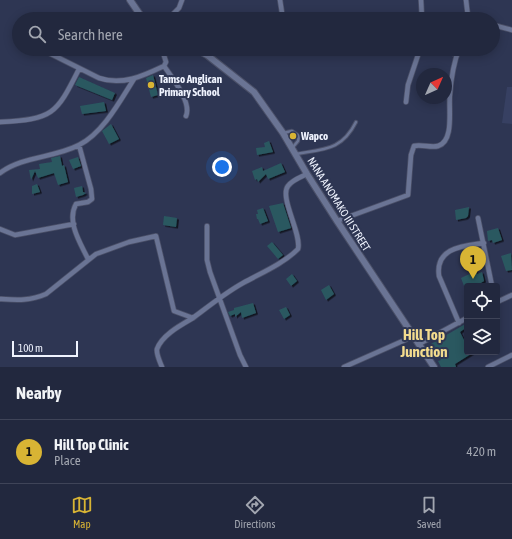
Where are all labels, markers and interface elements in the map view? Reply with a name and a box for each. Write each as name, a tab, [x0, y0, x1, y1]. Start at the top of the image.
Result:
search box	[12, 12, 500, 56]
icon: search	[26, 23, 48, 45]
text: Search here	[58, 26, 123, 43]
north arrow	[416, 68, 452, 104]
place label: Tamso Anglican Primary School	[159, 73, 222, 98]
marker: Tamso Anglican Primary School	[146, 80, 156, 90]
place label: Wapco	[300, 130, 328, 142]
marker: Wapco	[288, 131, 298, 141]
street label: NANA ANOMAKO III STREET	[305, 155, 373, 253]
your location	[212, 157, 232, 177]
pin: 1	[460, 246, 486, 279]
map controls	[464, 283, 500, 355]
button: locate	[464, 283, 500, 319]
button: layers	[464, 319, 500, 355]
district label: Hill Top Junction	[400, 326, 447, 360]
scale bar	[12, 339, 78, 358]
text: 100 m	[18, 342, 43, 354]
text: Nearby	[16, 383, 62, 403]
text: Hill Top Clinic	[54, 436, 129, 453]
text: 1	[26, 444, 32, 459]
text: 420 m	[467, 444, 496, 459]
text: Place	[54, 453, 81, 468]
tab: Map	[71, 494, 93, 530]
tab: Directions	[234, 494, 275, 530]
tab: Saved	[417, 494, 441, 530]

